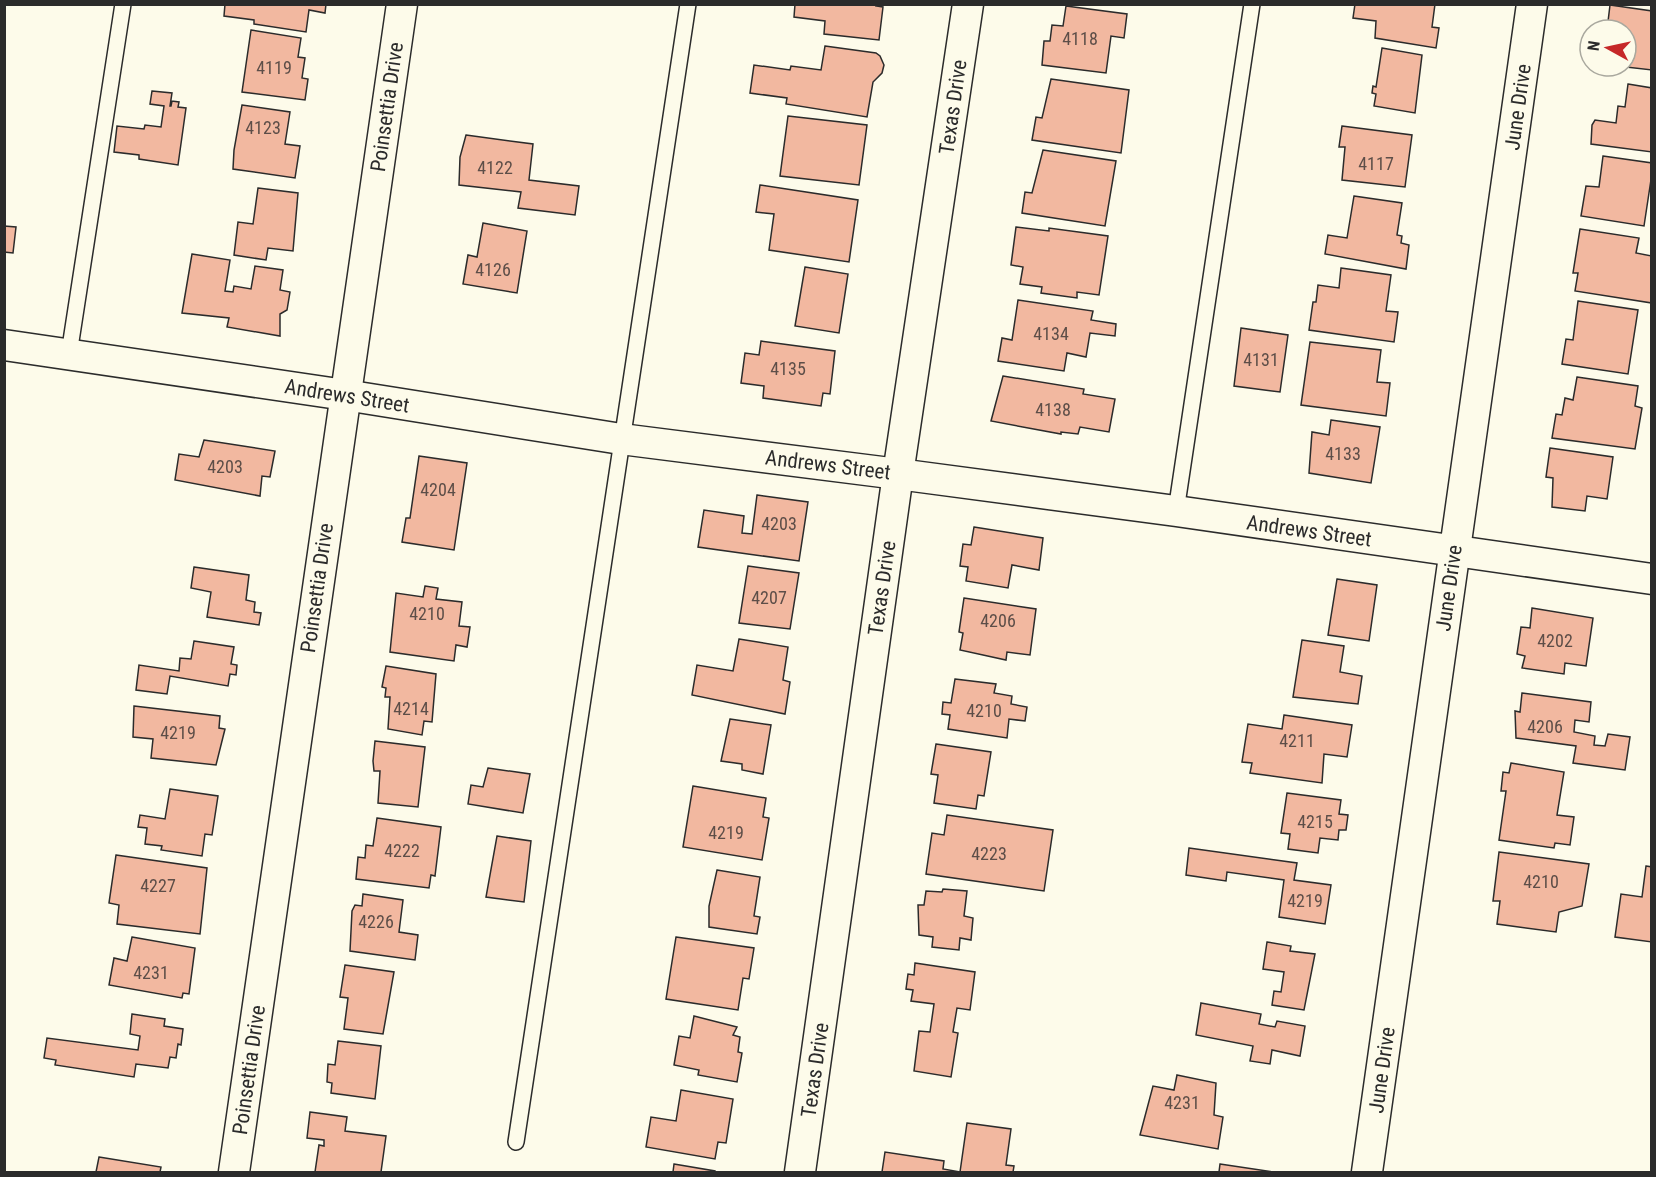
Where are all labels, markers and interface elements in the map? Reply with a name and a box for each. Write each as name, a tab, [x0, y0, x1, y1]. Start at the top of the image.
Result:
north arrow	[1578, 18, 1638, 78]
house number: 4118	[1062, 28, 1098, 49]
text: N	[1584, 40, 1604, 52]
street label: Poinsettia Drive	[366, 41, 408, 173]
house number: 4119	[256, 57, 292, 78]
street label: Texas Drive	[934, 58, 972, 156]
street label: June Drive	[1500, 62, 1536, 152]
house number: 4123	[245, 117, 281, 138]
house number: 4117	[1358, 153, 1394, 174]
house number: 4122	[477, 157, 513, 178]
house number: 4126	[475, 259, 511, 280]
house number: 4134	[1033, 323, 1069, 344]
house number: 4131	[1243, 349, 1279, 370]
house number: 4135	[770, 358, 806, 379]
street label: Andrews Street	[283, 374, 411, 418]
house number: 4138	[1035, 399, 1071, 420]
house number: 4133	[1325, 443, 1361, 464]
street label: Andrews Street	[764, 445, 892, 485]
house number: 4203	[207, 456, 243, 477]
house number: 4204	[420, 479, 456, 500]
street label: Andrews Street	[1245, 510, 1373, 552]
house number: 4203	[761, 513, 797, 534]
street label: Poinsettia Drive	[296, 522, 338, 654]
street label: Texas Drive	[863, 539, 901, 637]
street label: June Drive	[1431, 543, 1467, 633]
house number: 4207	[751, 587, 787, 608]
house number: 4210	[409, 603, 445, 624]
house number: 4206	[980, 610, 1016, 631]
house number: 4202	[1537, 630, 1573, 651]
house number: 4214	[393, 698, 429, 719]
house number: 4210	[966, 700, 1002, 721]
house number: 4206	[1527, 716, 1563, 737]
house number: 4219	[160, 722, 196, 743]
house number: 4211	[1279, 730, 1315, 751]
house number: 4215	[1297, 811, 1333, 832]
house number: 4219	[708, 822, 744, 843]
house number: 4222	[384, 840, 420, 861]
house number: 4223	[971, 843, 1007, 864]
house number: 4210	[1523, 871, 1559, 892]
house number: 4227	[140, 875, 176, 896]
house number: 4219	[1287, 890, 1323, 911]
house number: 4226	[358, 911, 394, 932]
house number: 4231	[133, 962, 169, 983]
street label: Poinsettia Drive	[228, 1004, 270, 1136]
street label: Texas Drive	[796, 1021, 834, 1119]
street label: June Drive	[1364, 1025, 1400, 1115]
house number: 4231	[1164, 1092, 1200, 1113]

